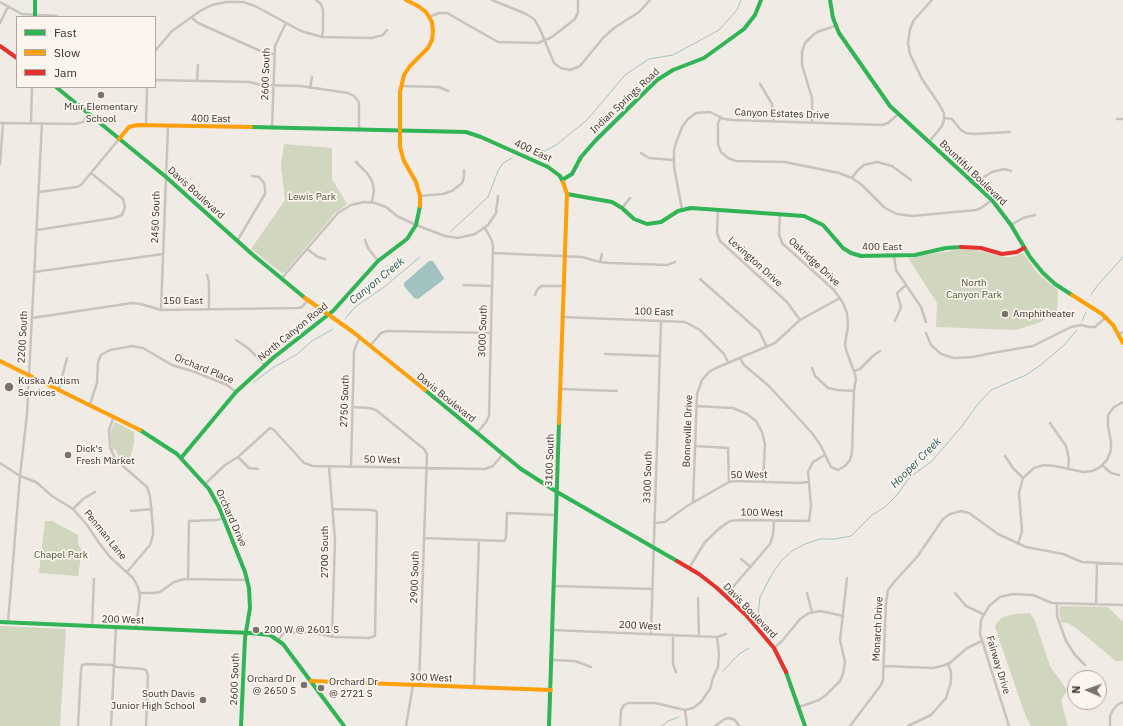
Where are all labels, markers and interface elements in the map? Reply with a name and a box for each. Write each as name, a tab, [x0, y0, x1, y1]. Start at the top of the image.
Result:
legend	[16, 16, 156, 88]
text: Fast	[54, 25, 77, 40]
text: Slow	[54, 45, 80, 60]
street label: 2600 South	[259, 47, 273, 101]
text: Jam	[54, 65, 77, 80]
street label: Indian Springs Road	[588, 66, 662, 136]
marker: Muir Elementary School	[96, 90, 106, 100]
place label: Muir Elementary School	[64, 101, 138, 124]
street label: Canyon Estates Drive	[735, 106, 829, 122]
street label: 400 East	[191, 113, 231, 125]
street label: 400 East	[512, 137, 554, 165]
street label: Bountiful Boulevard	[937, 138, 1009, 208]
street label: Davis Boulevard	[165, 164, 227, 222]
street label: 2450 South	[149, 190, 163, 244]
park label: Lewis Park	[288, 191, 336, 203]
street label: Lexington Drive	[725, 234, 785, 290]
street label: Oakridge Drive	[786, 235, 842, 289]
street label: 400 East	[862, 241, 902, 253]
water label: Canyon Creek	[347, 255, 407, 307]
park label: North Canyon Park	[946, 277, 1002, 300]
street label: 150 East	[163, 295, 203, 307]
street label: North Canyon Road	[256, 300, 330, 364]
street label: 3000 South	[476, 304, 490, 358]
street label: 100 East	[634, 305, 674, 319]
place label: Amphitheater	[1013, 308, 1075, 320]
marker: Amphitheater	[1000, 309, 1010, 319]
street label: 2200 South	[16, 310, 30, 364]
street label: Orchard Place	[172, 352, 236, 386]
street label: Davis Boulevard	[414, 371, 478, 425]
street label: 2750 South	[338, 374, 352, 428]
place label: Kuska Autism Services	[18, 375, 79, 398]
marker: Kuska Autism Services	[3, 381, 15, 393]
street label: Bonneville Drive	[681, 394, 695, 468]
street label: 3100 South	[543, 433, 557, 487]
water label: Hooper Creek	[888, 435, 944, 491]
place label: Dick's Fresh Market	[76, 443, 135, 466]
marker: Dick's Fresh Market	[63, 450, 73, 460]
street label: 3300 South	[641, 450, 655, 504]
street label: 50 West	[363, 454, 401, 466]
street label: 50 West	[730, 469, 768, 481]
street label: Orchard Drive	[213, 487, 249, 549]
street label: 100 West	[740, 507, 784, 519]
street label: Penman Lane	[81, 508, 129, 562]
street label: 2700 South	[319, 526, 331, 578]
park label: Chapel Park	[34, 549, 88, 561]
street label: 2900 South	[408, 550, 422, 604]
street label: Davis Boulevard	[721, 581, 779, 641]
street label: Monarch Drive	[870, 596, 886, 662]
street label: 200 West	[101, 613, 145, 627]
street label: 200 West	[618, 619, 662, 633]
place label: 200 W @ 2601 S	[264, 624, 339, 636]
marker: 200 W @ 2601 S	[251, 625, 261, 635]
street label: Fairway Drive	[983, 634, 1013, 696]
street label: 2600 South	[228, 652, 242, 706]
north arrow	[1067, 670, 1107, 710]
street label: 300 West	[409, 671, 453, 685]
place label: Orchard Dr @ 2650 S	[247, 673, 296, 696]
place label: Orchard Dr @ 2721 S	[329, 676, 378, 700]
marker: Orchard Dr @ 2650 S	[299, 680, 309, 690]
marker: Orchard Dr @ 2721 S	[316, 683, 326, 693]
text: N	[1069, 685, 1083, 694]
place label: South Davis Junior High School	[111, 688, 195, 712]
marker: South Davis Junior High School	[198, 695, 208, 705]

